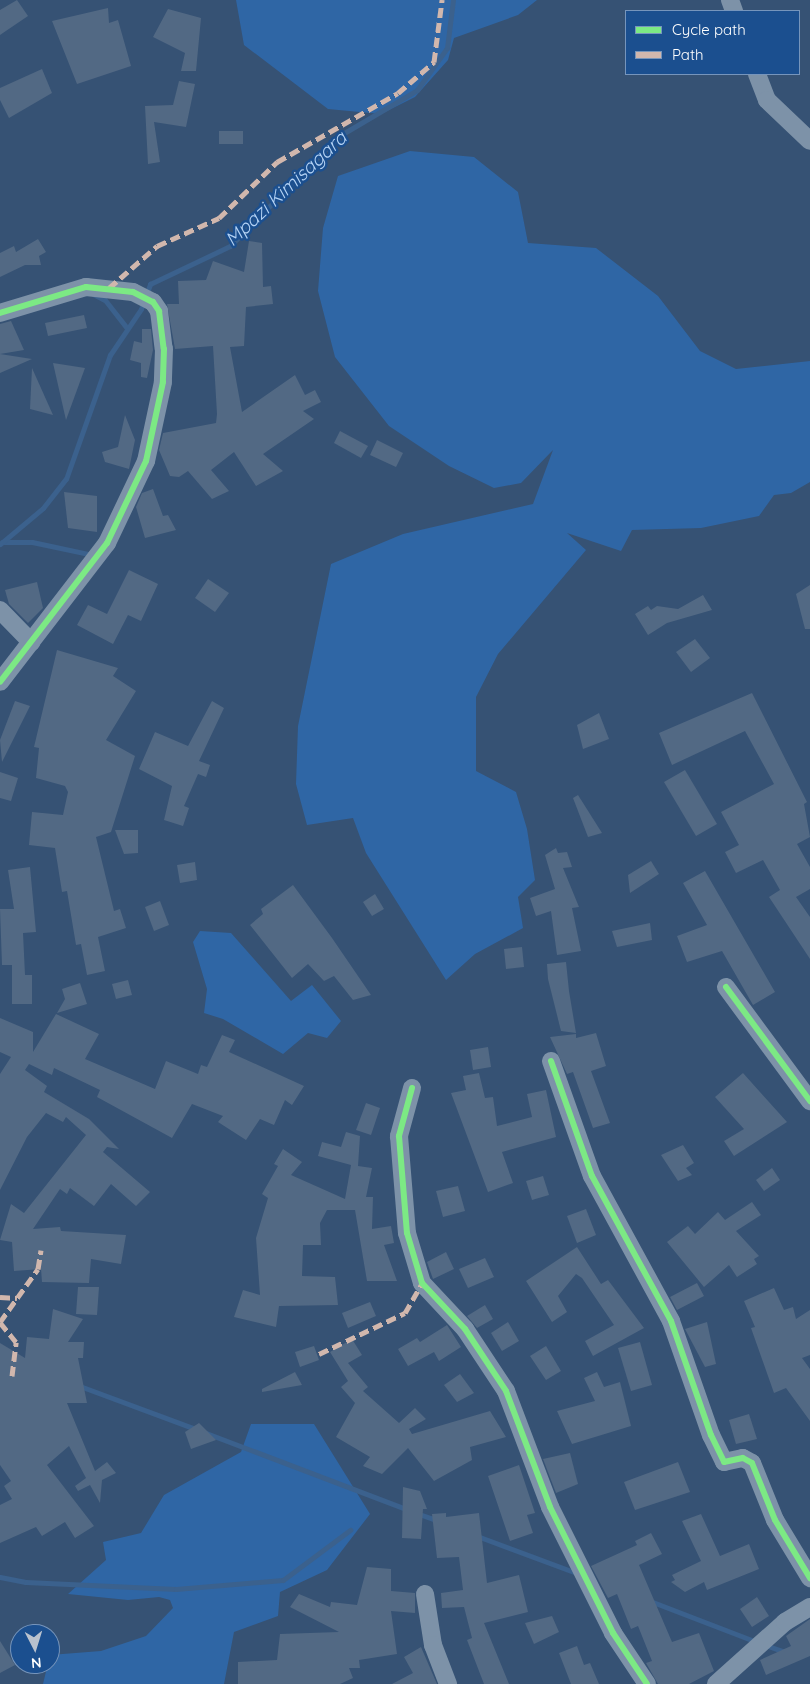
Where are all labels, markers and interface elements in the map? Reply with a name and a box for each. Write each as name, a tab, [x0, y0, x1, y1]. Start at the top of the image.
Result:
legend	[625, 10, 800, 75]
text: Cycle path	[672, 20, 746, 39]
text: Path	[672, 45, 704, 64]
water label: Mpazi Kimisagara	[221, 127, 351, 251]
north arrow	[10, 1624, 60, 1674]
text: N	[30, 1654, 42, 1672]

